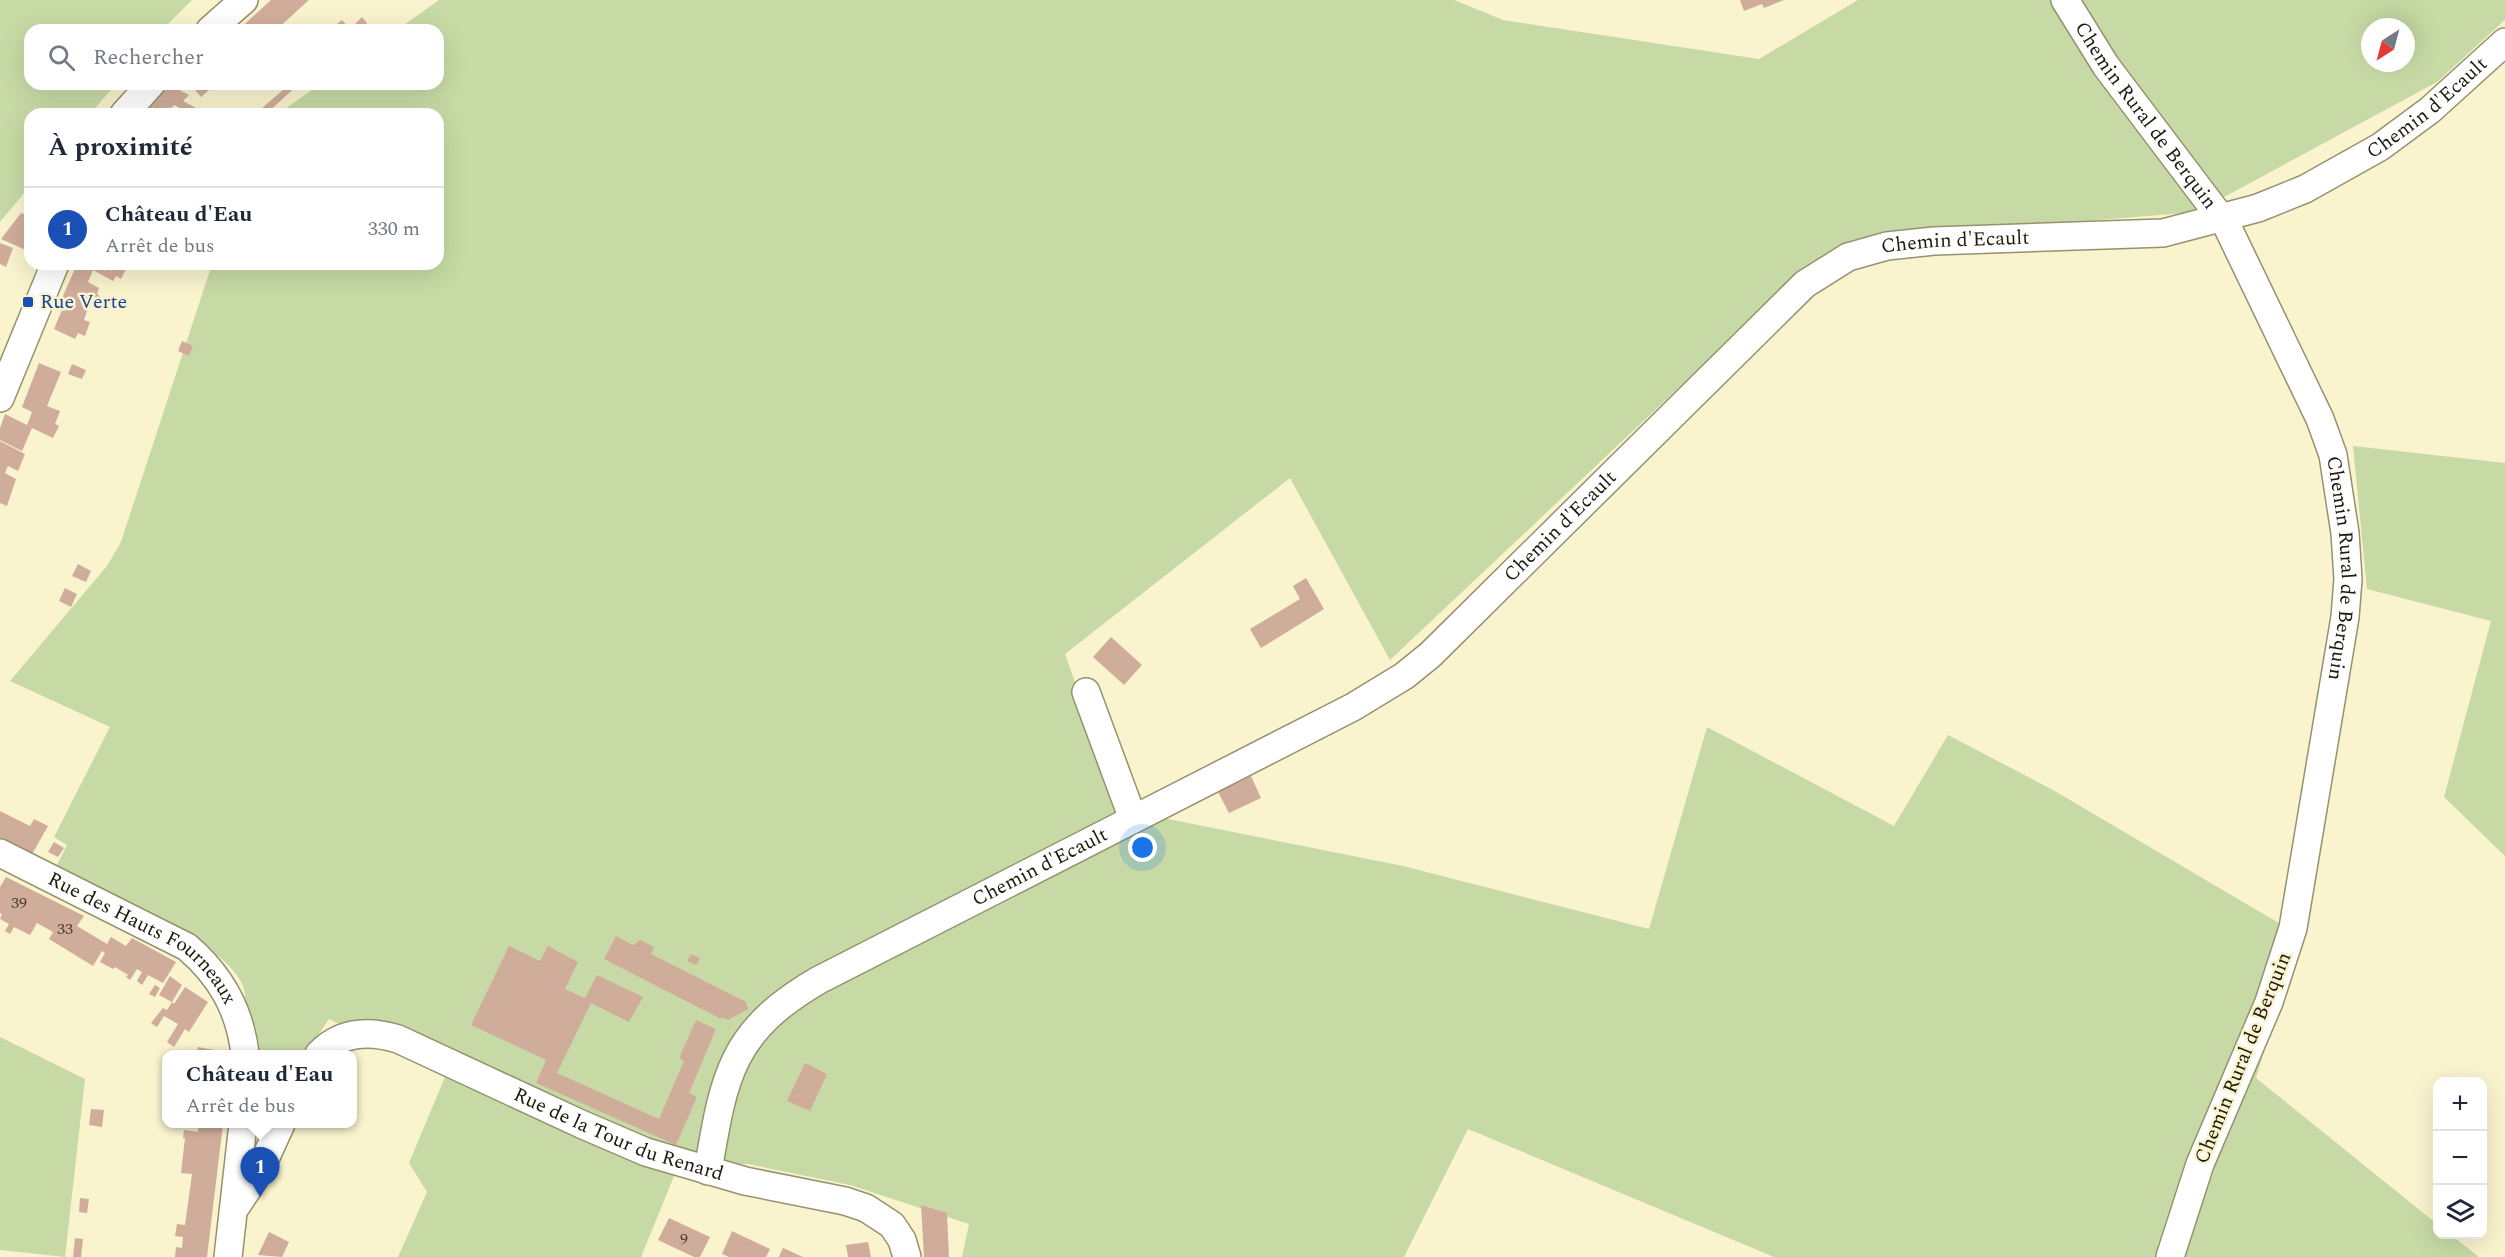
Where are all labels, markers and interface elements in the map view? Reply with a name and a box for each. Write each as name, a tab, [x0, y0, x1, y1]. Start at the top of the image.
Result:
street label: Chemin Rural de Berquin	[2067, 16, 2224, 216]
north arrow	[2361, 18, 2415, 72]
search box	[24, 24, 444, 90]
icon: search	[45, 41, 78, 74]
text: Rechercher	[93, 41, 204, 74]
street label: Chemin d'Ecault	[2361, 50, 2494, 167]
text: À proximité	[48, 127, 193, 167]
text: Château d'Eau	[105, 198, 252, 231]
text: 1	[62, 214, 73, 244]
text: 330 m	[368, 214, 420, 244]
street label: Chemin d'Ecault	[1879, 223, 2030, 262]
text: Arrêt de bus	[105, 231, 215, 261]
place label: Rue Verte	[40, 287, 127, 317]
marker: Rue Verte	[21, 295, 35, 309]
street label: Chemin Rural de Berquin	[2318, 454, 2363, 683]
street label: Chemin d'Ecault	[1497, 463, 1624, 589]
street label: Chemin d'Ecault	[967, 820, 1113, 914]
your location	[1128, 833, 1157, 862]
street label: Rue des Hauts Fourneaux	[43, 864, 244, 1010]
house number: 39	[11, 891, 27, 915]
house number: 33	[57, 917, 73, 941]
street label: Chemin Rural de Berquin	[2187, 948, 2299, 1168]
popup	[162, 1050, 357, 1128]
text: Château d'Eau	[186, 1058, 333, 1091]
map controls	[2433, 1077, 2487, 1239]
button: +	[2433, 1077, 2487, 1131]
street label: Rue de la Tour du Renard	[509, 1080, 727, 1189]
text: Arrêt de bus	[186, 1091, 295, 1121]
button: −	[2433, 1131, 2487, 1185]
pin: 1	[240, 1148, 280, 1197]
button: layers	[2433, 1185, 2487, 1239]
house number: 9	[680, 1227, 688, 1251]

